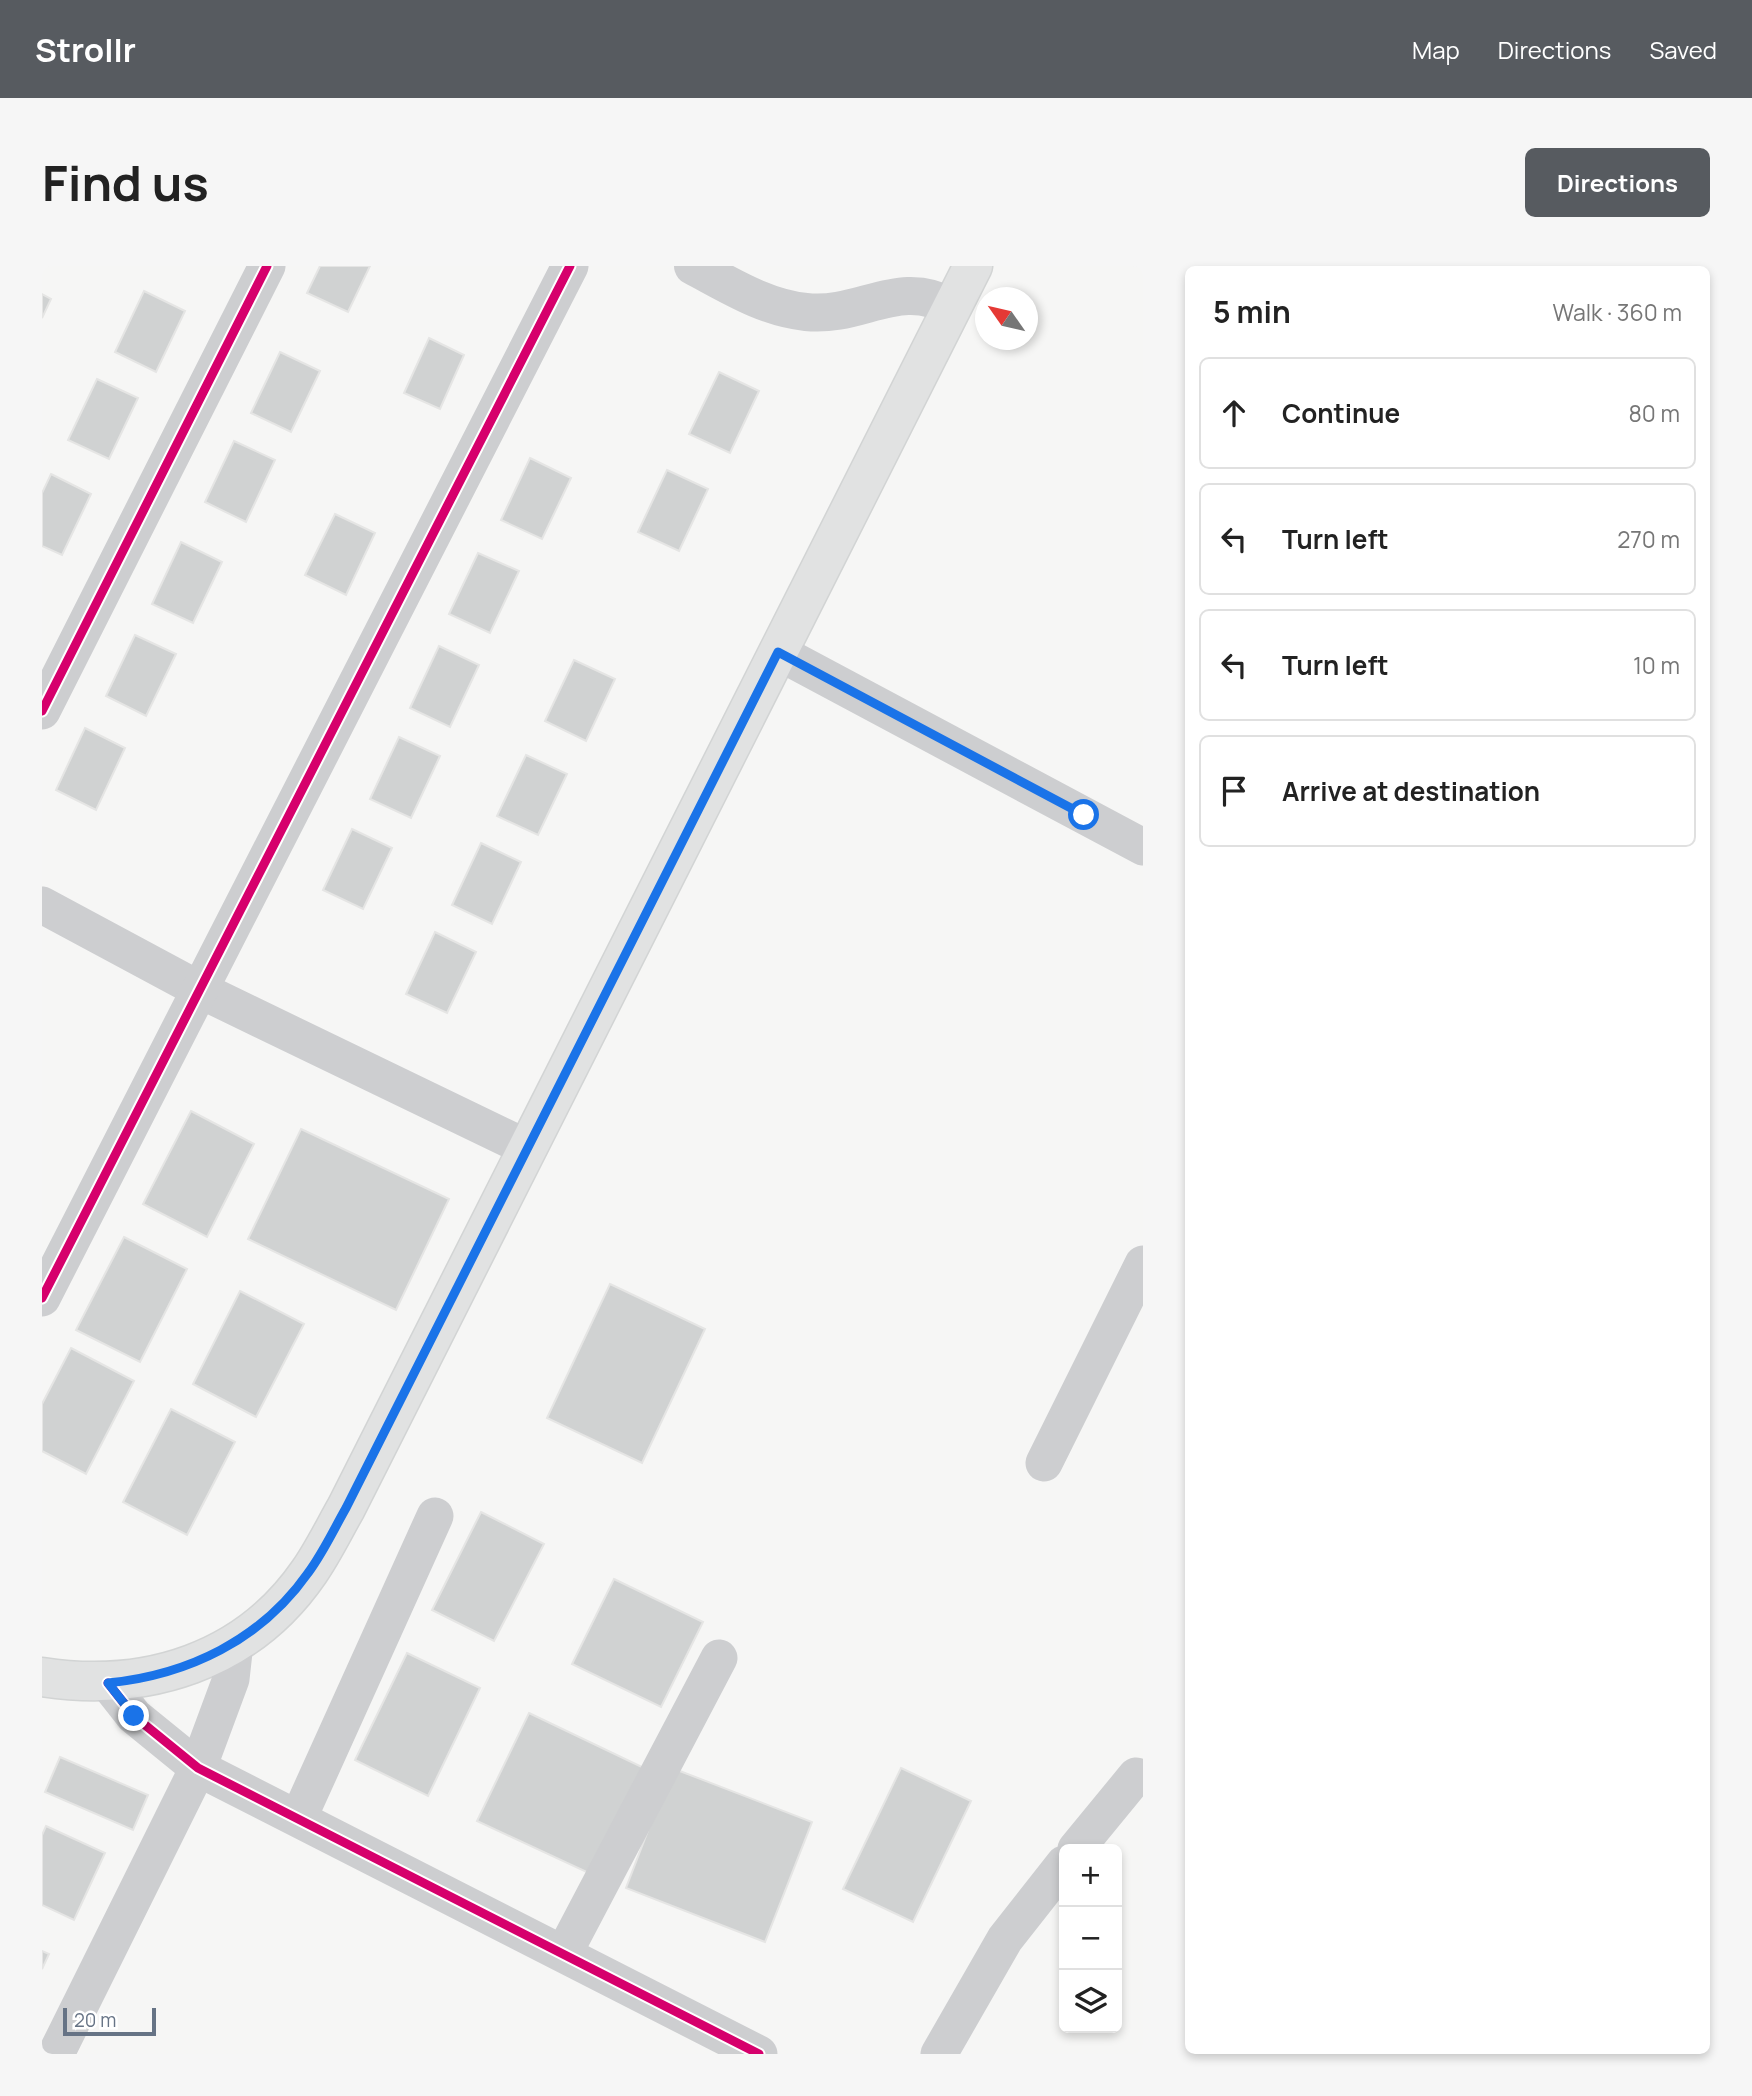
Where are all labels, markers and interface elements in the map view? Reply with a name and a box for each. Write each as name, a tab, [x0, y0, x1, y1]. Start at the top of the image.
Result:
text: Strollr	[35, 27, 136, 72]
text: Map	[1412, 33, 1460, 66]
text: Directions	[1498, 33, 1611, 66]
text: Saved	[1649, 33, 1717, 66]
button: Directions	[1525, 148, 1710, 217]
text: Find us	[42, 149, 209, 216]
north arrow	[975, 287, 1038, 350]
text: 5 min	[1213, 291, 1291, 332]
text: Walk · 360 m	[1552, 296, 1682, 328]
icon: ahead	[1215, 394, 1253, 432]
text: Continue	[1282, 395, 1400, 431]
text: 80 m	[1629, 397, 1680, 429]
icon: left	[1215, 520, 1253, 558]
text: Turn left	[1282, 521, 1389, 557]
text: 270 m	[1617, 523, 1680, 555]
icon: left	[1215, 646, 1253, 684]
text: Turn left	[1282, 647, 1389, 683]
text: 10 m	[1633, 649, 1680, 681]
icon: arrive	[1215, 772, 1253, 810]
text: Arrive at destination	[1282, 773, 1540, 809]
route start	[1068, 799, 1099, 830]
route end	[118, 1700, 149, 1731]
map controls	[1059, 1844, 1122, 2033]
button: +	[1059, 1844, 1122, 1907]
button: −	[1059, 1907, 1122, 1970]
button: layers	[1059, 1970, 1122, 2033]
scale bar	[63, 2005, 156, 2037]
text: 20 m	[74, 2007, 116, 2033]

